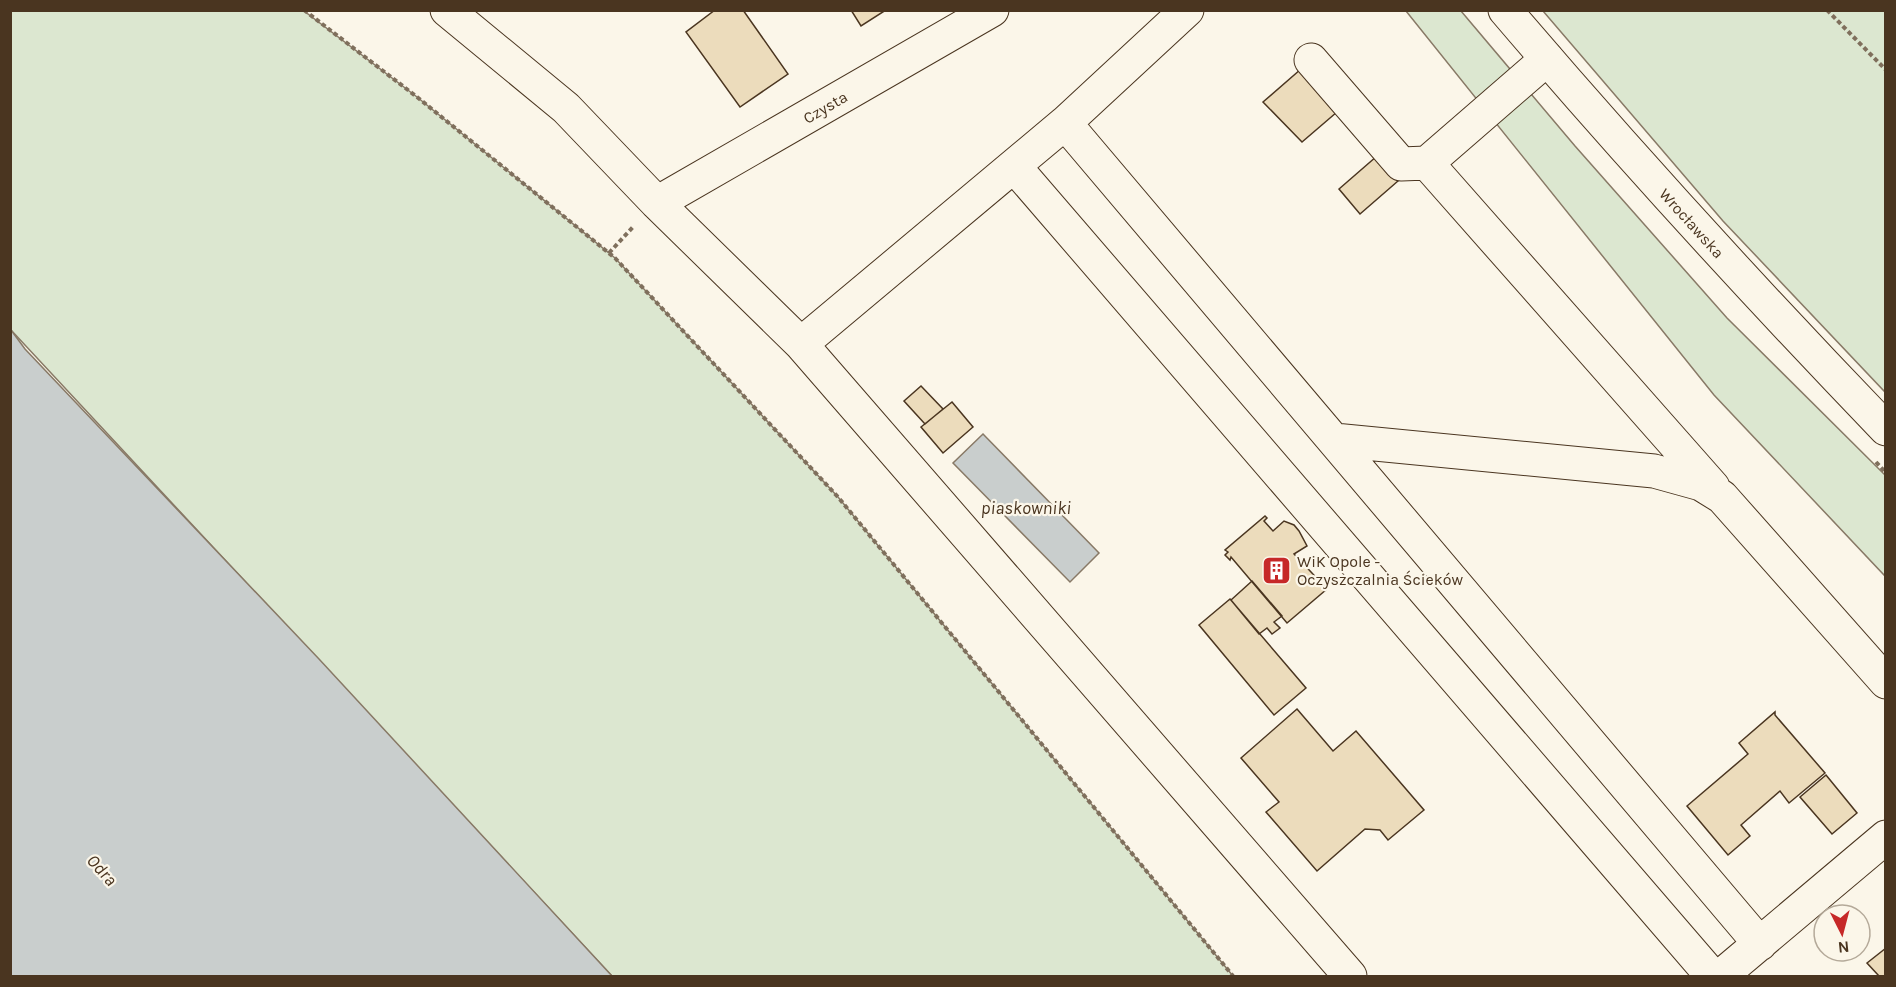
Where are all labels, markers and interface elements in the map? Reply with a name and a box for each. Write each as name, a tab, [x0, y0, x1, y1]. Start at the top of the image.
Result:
street label: Czysta	[800, 87, 851, 128]
street label: Wrocławska	[1655, 184, 1728, 262]
water label: piaskowniki	[981, 497, 1071, 519]
place label: WiK Opole - Oczyszczalnia Ścieków	[1297, 552, 1463, 589]
building icon: WiK Opole - Oczyszczalnia Ścieków	[1260, 554, 1292, 586]
water label: Odra	[82, 850, 122, 890]
north arrow	[1812, 903, 1872, 963]
text: N	[1837, 937, 1850, 957]

